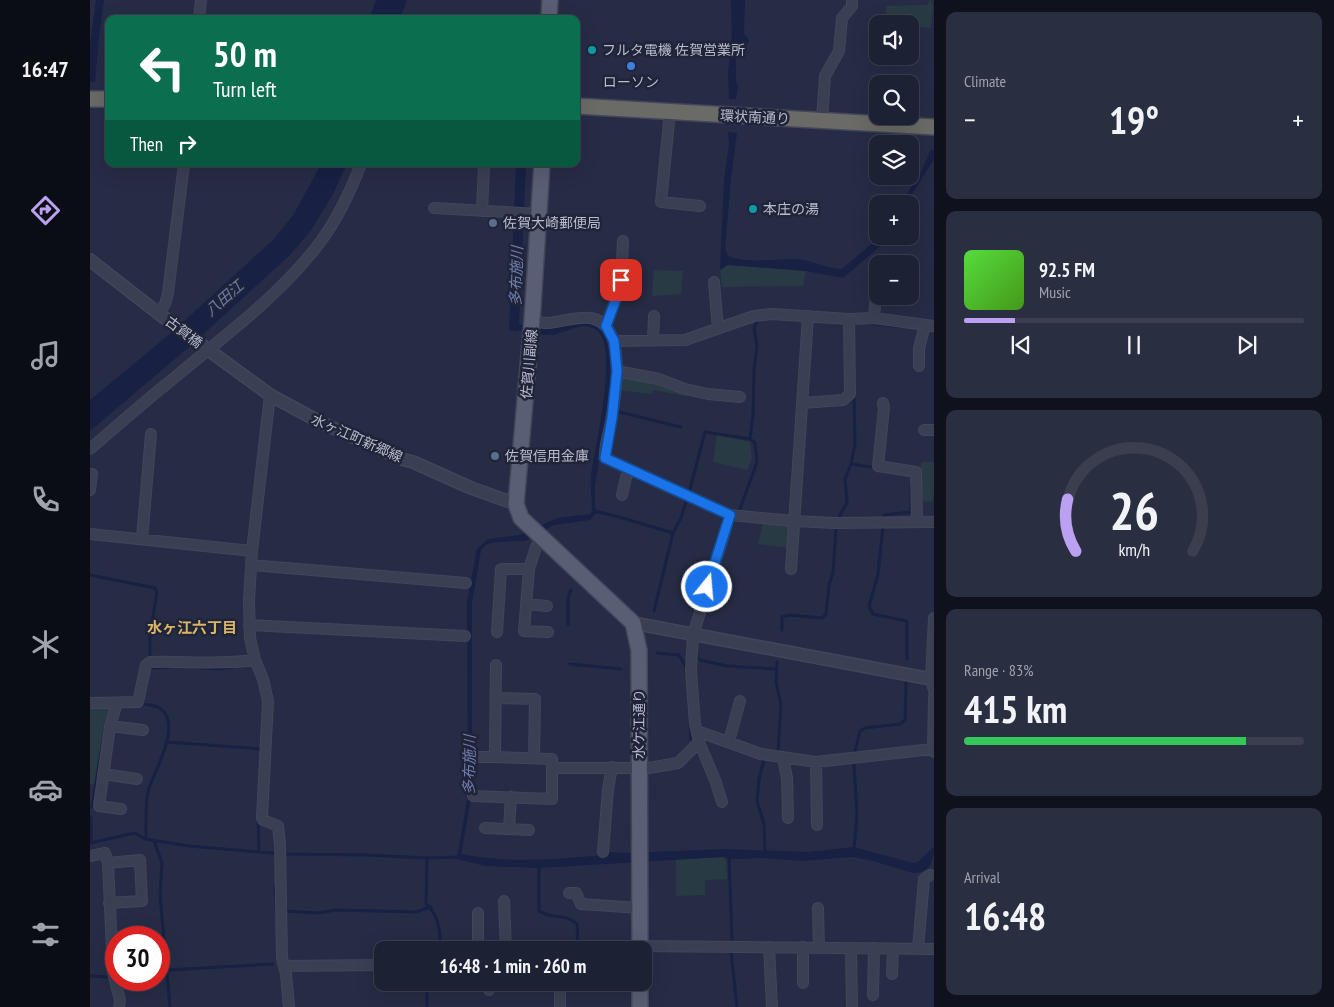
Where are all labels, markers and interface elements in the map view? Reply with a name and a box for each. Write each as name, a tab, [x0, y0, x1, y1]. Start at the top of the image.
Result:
map controls	[869, 15, 919, 305]
button: sound	[869, 15, 919, 65]
text: 50 m	[213, 31, 277, 77]
icon: left	[130, 35, 195, 100]
place label: フルタ電機 佐賀営業所	[602, 41, 745, 59]
marker: フルタ電機 佐賀営業所	[586, 44, 598, 56]
text: 16:47	[21, 55, 69, 83]
marker: ローソン	[625, 60, 637, 72]
text: Climate	[964, 71, 1006, 91]
place label: ローソン	[603, 73, 659, 91]
text: Turn left	[213, 75, 277, 103]
button: search	[869, 75, 919, 125]
text: 19°	[1109, 95, 1159, 144]
text: −	[964, 101, 976, 138]
text: +	[1292, 101, 1304, 138]
street label: 環状南通り	[720, 106, 790, 128]
icon: right	[173, 130, 201, 158]
text: Then	[130, 132, 163, 156]
button: layers	[869, 135, 919, 185]
icon: directions	[28, 193, 63, 228]
button: +	[869, 195, 919, 245]
place label: 本庄の湯	[763, 200, 819, 218]
marker: 本庄の湯	[747, 203, 759, 215]
place label: 佐賀大崎郵便局	[503, 214, 601, 232]
marker: 佐賀大崎郵便局	[487, 217, 499, 229]
water label: 多布施川	[505, 244, 527, 306]
button: −	[869, 255, 919, 305]
text: 92.5 FM	[1039, 258, 1095, 282]
pin	[600, 259, 642, 301]
icon: arrive	[607, 266, 635, 294]
water label: 八田江	[201, 275, 249, 320]
text: Music	[1039, 282, 1071, 302]
street label: 古賀橋	[162, 312, 206, 352]
street label: 佐賀川副線	[517, 328, 541, 400]
icon: previous	[1007, 331, 1035, 359]
icon: pause	[1120, 331, 1148, 359]
icon: next	[1233, 331, 1261, 359]
icon: music	[28, 338, 63, 373]
street label: 水ヶ江町新郷線	[309, 410, 405, 466]
place label: 佐賀信用金庫	[505, 447, 589, 465]
marker: 佐賀信用金庫	[489, 450, 501, 462]
text: 26	[1109, 477, 1159, 544]
icon: phone	[28, 482, 63, 517]
text: km/h	[1118, 538, 1150, 561]
position arrow	[680, 560, 732, 612]
district label: 水ヶ江六丁目	[147, 618, 237, 637]
icon: climate	[28, 627, 63, 662]
text: Range · 83%	[964, 660, 1033, 680]
text: 415 km	[964, 684, 1067, 733]
street label: 水ケ江通り	[630, 689, 648, 759]
water label: 多布施川	[459, 733, 479, 795]
icon: car	[28, 772, 63, 807]
text: Arrival	[964, 867, 1000, 887]
text: 16:48	[964, 891, 1046, 940]
icon: filters	[28, 917, 63, 952]
speed limit sign: 30	[105, 926, 170, 991]
text: 16:48 · 1 min · 260 m	[440, 954, 586, 978]

